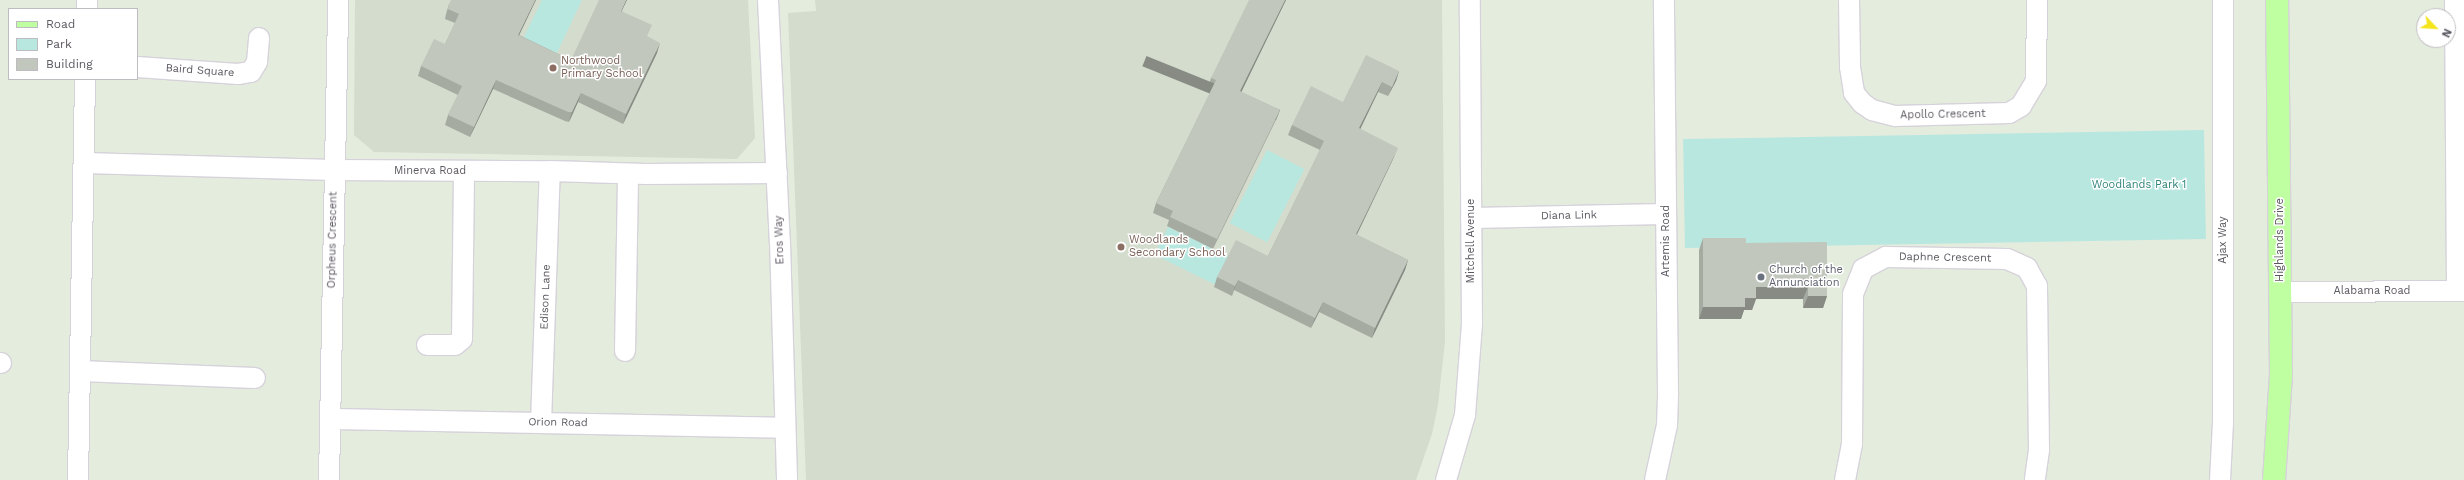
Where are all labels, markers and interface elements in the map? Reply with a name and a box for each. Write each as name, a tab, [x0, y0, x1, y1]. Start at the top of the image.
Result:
legend	[8, 8, 138, 80]
north arrow	[2416, 8, 2456, 48]
text: Road	[46, 17, 75, 31]
text: N	[2439, 26, 2454, 39]
text: Park	[46, 37, 72, 51]
place label: Northwood Primary School	[561, 55, 642, 81]
text: Building	[46, 57, 93, 71]
street label: Baird Square	[165, 62, 235, 80]
marker: Northwood Primary School	[548, 63, 558, 73]
street label: Apollo Crescent	[1900, 108, 1986, 122]
street label: Minerva Road	[394, 164, 466, 178]
park label: Woodlands Park 1	[2092, 178, 2186, 192]
street label: Orpheus Crescent	[326, 191, 340, 289]
street label: Mitchell Avenue	[1464, 198, 1478, 284]
street label: Highlands Drive	[2273, 198, 2287, 282]
street label: Artemis Road	[1659, 205, 1673, 277]
street label: Diana Link	[1541, 209, 1597, 223]
street label: Eros Way	[773, 215, 787, 265]
street label: Ajax Way	[2216, 216, 2230, 264]
place label: Woodlands Secondary School	[1129, 234, 1226, 260]
marker: Woodlands Secondary School	[1116, 242, 1126, 252]
street label: Daphne Crescent	[1899, 251, 1991, 265]
street label: Edison Lane	[538, 264, 554, 330]
place label: Church of the Annunciation	[1769, 264, 1844, 290]
marker: Church of the Annunciation	[1756, 272, 1766, 282]
street label: Alabama Road	[2333, 284, 2411, 298]
street label: Orion Road	[528, 416, 588, 430]

